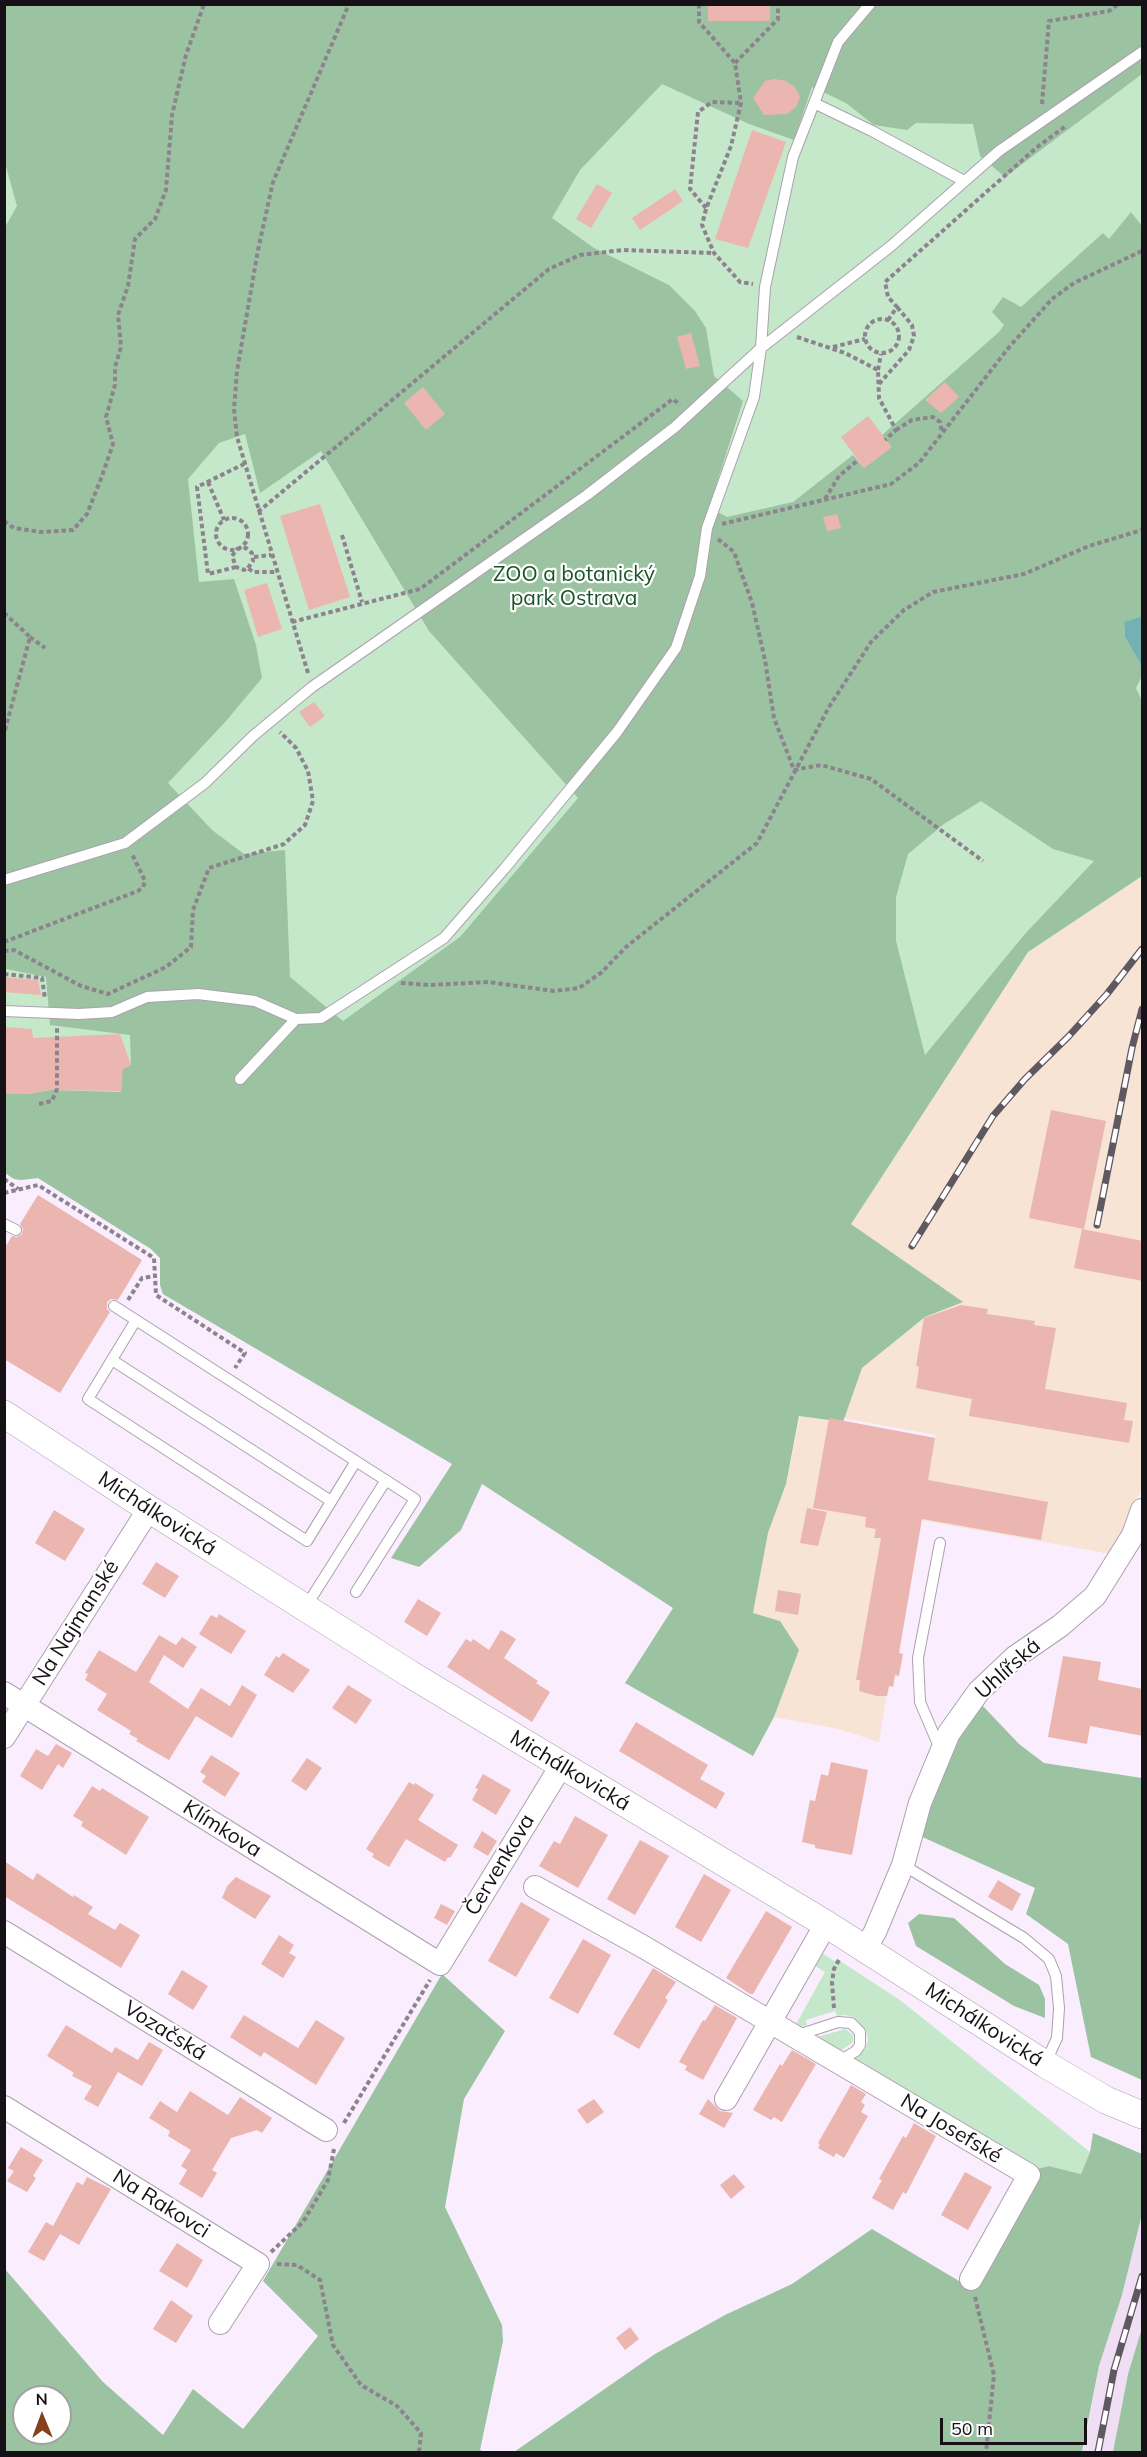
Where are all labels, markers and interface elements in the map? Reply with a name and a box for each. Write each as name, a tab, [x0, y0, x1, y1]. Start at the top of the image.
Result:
park label: ZOO a botanický park Ostrava	[493, 562, 655, 612]
street label: Michálkovická	[93, 1466, 221, 1562]
street label: Na Najmanské	[27, 1556, 125, 1690]
street label: Uhlířská	[970, 1633, 1046, 1705]
street label: Michálkovická	[505, 1725, 635, 1817]
street label: Klímkova	[178, 1795, 266, 1863]
street label: Červenkova	[460, 1810, 540, 1920]
street label: Michálkovická	[920, 1977, 1048, 2073]
street label: Vozačská	[119, 1996, 211, 2066]
street label: Na Josefské	[896, 2089, 1006, 2169]
street label: Na Rakovci	[108, 2164, 214, 2244]
north arrow	[12, 2385, 72, 2445]
text: N	[36, 2389, 48, 2409]
scale bar	[943, 2406, 1090, 2444]
text: 50 m	[951, 2417, 993, 2440]

